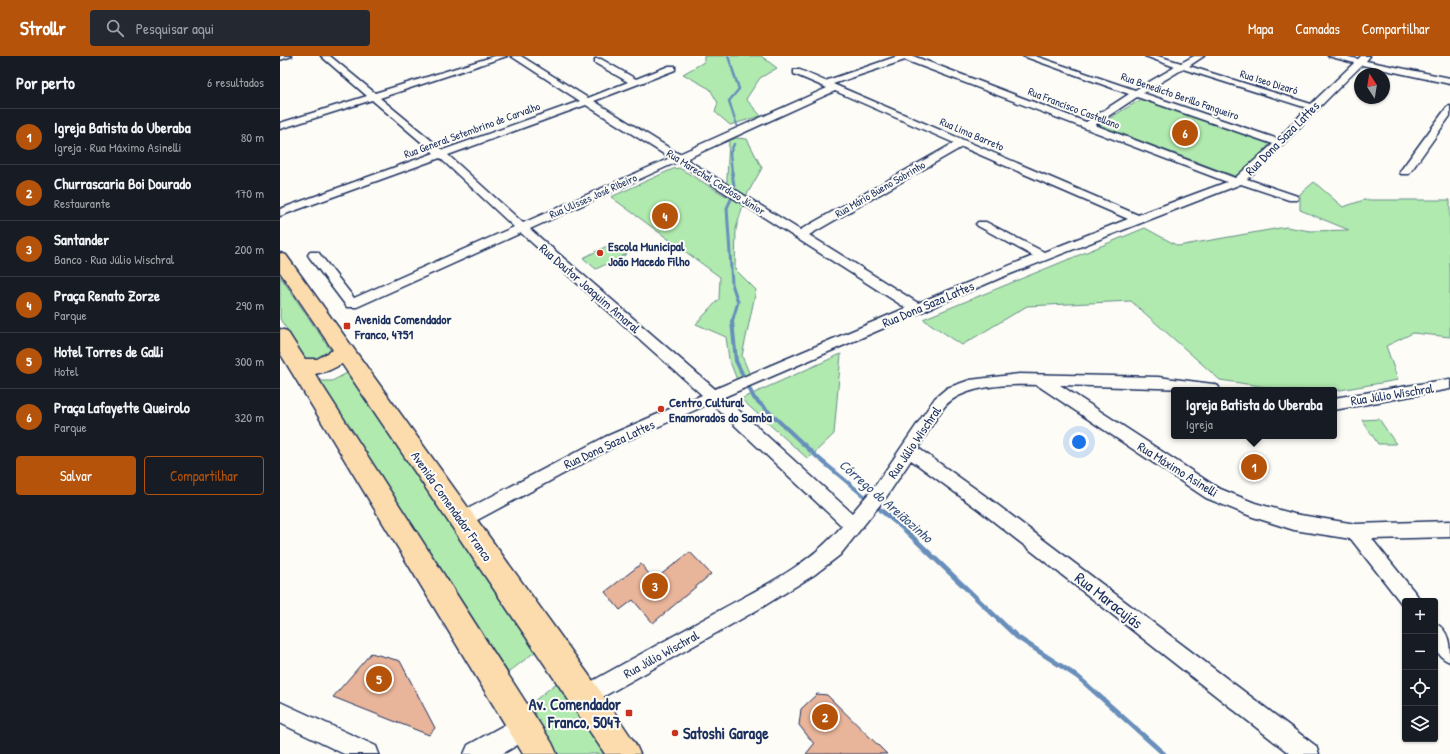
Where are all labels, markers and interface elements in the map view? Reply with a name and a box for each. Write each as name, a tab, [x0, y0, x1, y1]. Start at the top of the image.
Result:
search box	[90, 10, 370, 46]
text: Strollr	[20, 15, 66, 41]
icon: search	[104, 17, 126, 39]
text: Pesquisar aqui	[136, 18, 214, 39]
text: Mapa	[1248, 19, 1273, 38]
text: Camadas	[1295, 19, 1340, 38]
text: Compartilhar	[1362, 19, 1430, 38]
street label: Rua Iseo Dizaró	[1238, 67, 1300, 98]
north arrow	[1354, 68, 1390, 104]
street label: Rua Benedicto Berillo Fangueiro	[1119, 69, 1241, 123]
text: Por perto	[16, 71, 75, 94]
text: 6 resultados	[207, 73, 264, 91]
street label: Rua Francisco Castellano	[1026, 84, 1122, 132]
street label: Rua Dona Saza Lattes	[1241, 97, 1323, 179]
street label: Rua General Setembrino de Carvalho	[402, 99, 543, 161]
street label: Rua Lima Barreto	[938, 114, 1007, 154]
text: Igreja Batista do Uberaba	[54, 117, 191, 138]
pin: 6	[1172, 118, 1198, 148]
text: 1	[27, 128, 31, 146]
text: 80 m	[241, 128, 264, 146]
text: Igreja · Rua Máximo Asinelli	[54, 138, 181, 156]
street label: Rua Marechal Cardoso Júnior	[664, 146, 768, 218]
street label: Rua Mário Bueno Sobrinho	[832, 157, 928, 221]
street label: Rua Ulisses José Ribeiro	[547, 170, 639, 222]
text: Churrascaria Boi Dourado	[54, 173, 191, 194]
text: 2	[26, 184, 32, 202]
text: 170 m	[235, 184, 264, 202]
text: Restaurante	[54, 194, 110, 212]
pin: 4	[652, 201, 678, 231]
text: Santander	[54, 229, 109, 250]
place label: Escola Municipal João Macedo Filho	[608, 237, 690, 270]
street label: Rua Doutor Joaquim Amaral	[536, 239, 645, 337]
text: 3	[26, 240, 32, 258]
text: 200 m	[234, 240, 264, 258]
marker: Escola Municipal João Macedo Filho	[595, 248, 605, 258]
text: Banco · Rua Júlio Wischral	[54, 250, 174, 268]
street label: Rua Dona Saza Lattes	[879, 277, 977, 331]
text: Praça Renato Zorze	[54, 285, 160, 306]
text: 4	[27, 296, 31, 314]
text: 290 m	[235, 296, 264, 314]
text: Parque	[54, 306, 87, 324]
place label: Avenida Comendador Franco, 4751	[354, 310, 452, 343]
marker: Avenida Comendador Franco, 4751	[342, 321, 352, 331]
text: Hotel Torres de Galli	[54, 341, 164, 362]
text: 5	[26, 352, 32, 370]
text: 300 m	[235, 352, 264, 370]
text: Hotel	[54, 362, 78, 380]
street label: Rua Júlio Wischral	[1349, 378, 1435, 409]
popup	[1171, 387, 1337, 439]
place label: Centro Cultural Enamorados do Samba	[669, 393, 773, 426]
text: Igreja Batista do Uberaba	[1186, 394, 1322, 415]
text: Praça Lafayette Queirolo	[54, 397, 190, 418]
street label: Rua Júlio Wischral	[883, 402, 945, 482]
marker: Centro Cultural Enamorados do Samba	[656, 404, 666, 414]
text: 6	[26, 408, 32, 426]
text: 320 m	[234, 408, 264, 426]
street label: Rua Dona Saza Lattes	[561, 415, 657, 473]
text: Igreja	[1186, 415, 1213, 433]
text: Parque	[54, 418, 87, 436]
your location	[1069, 432, 1089, 452]
street label: Rua Máximo Asinelli	[1134, 437, 1222, 501]
street label: Avenida Comendador Franco	[407, 447, 497, 565]
pin: 1	[1241, 452, 1267, 482]
water label: Córrego do Areiãozinho	[835, 455, 938, 548]
button: Salvar	[16, 456, 136, 495]
button: Compartilhar	[144, 456, 264, 495]
street label: Rua Maracujás	[1070, 567, 1148, 633]
pin: 3	[642, 571, 668, 601]
map controls	[1402, 598, 1438, 742]
button: +	[1402, 598, 1438, 634]
street label: Rua Júlio Wischral	[620, 626, 702, 682]
button: −	[1402, 634, 1438, 670]
pin: 5	[366, 664, 392, 694]
button: locate	[1402, 670, 1438, 706]
place label: Av. Comendador Franco, 5047	[529, 693, 622, 733]
pin: 2	[812, 702, 838, 732]
button: layers	[1402, 706, 1438, 742]
marker: Av. Comendador Franco, 5047	[624, 708, 634, 718]
place label: Satoshi Garage	[683, 722, 769, 745]
marker: Satoshi Garage	[670, 728, 680, 738]

